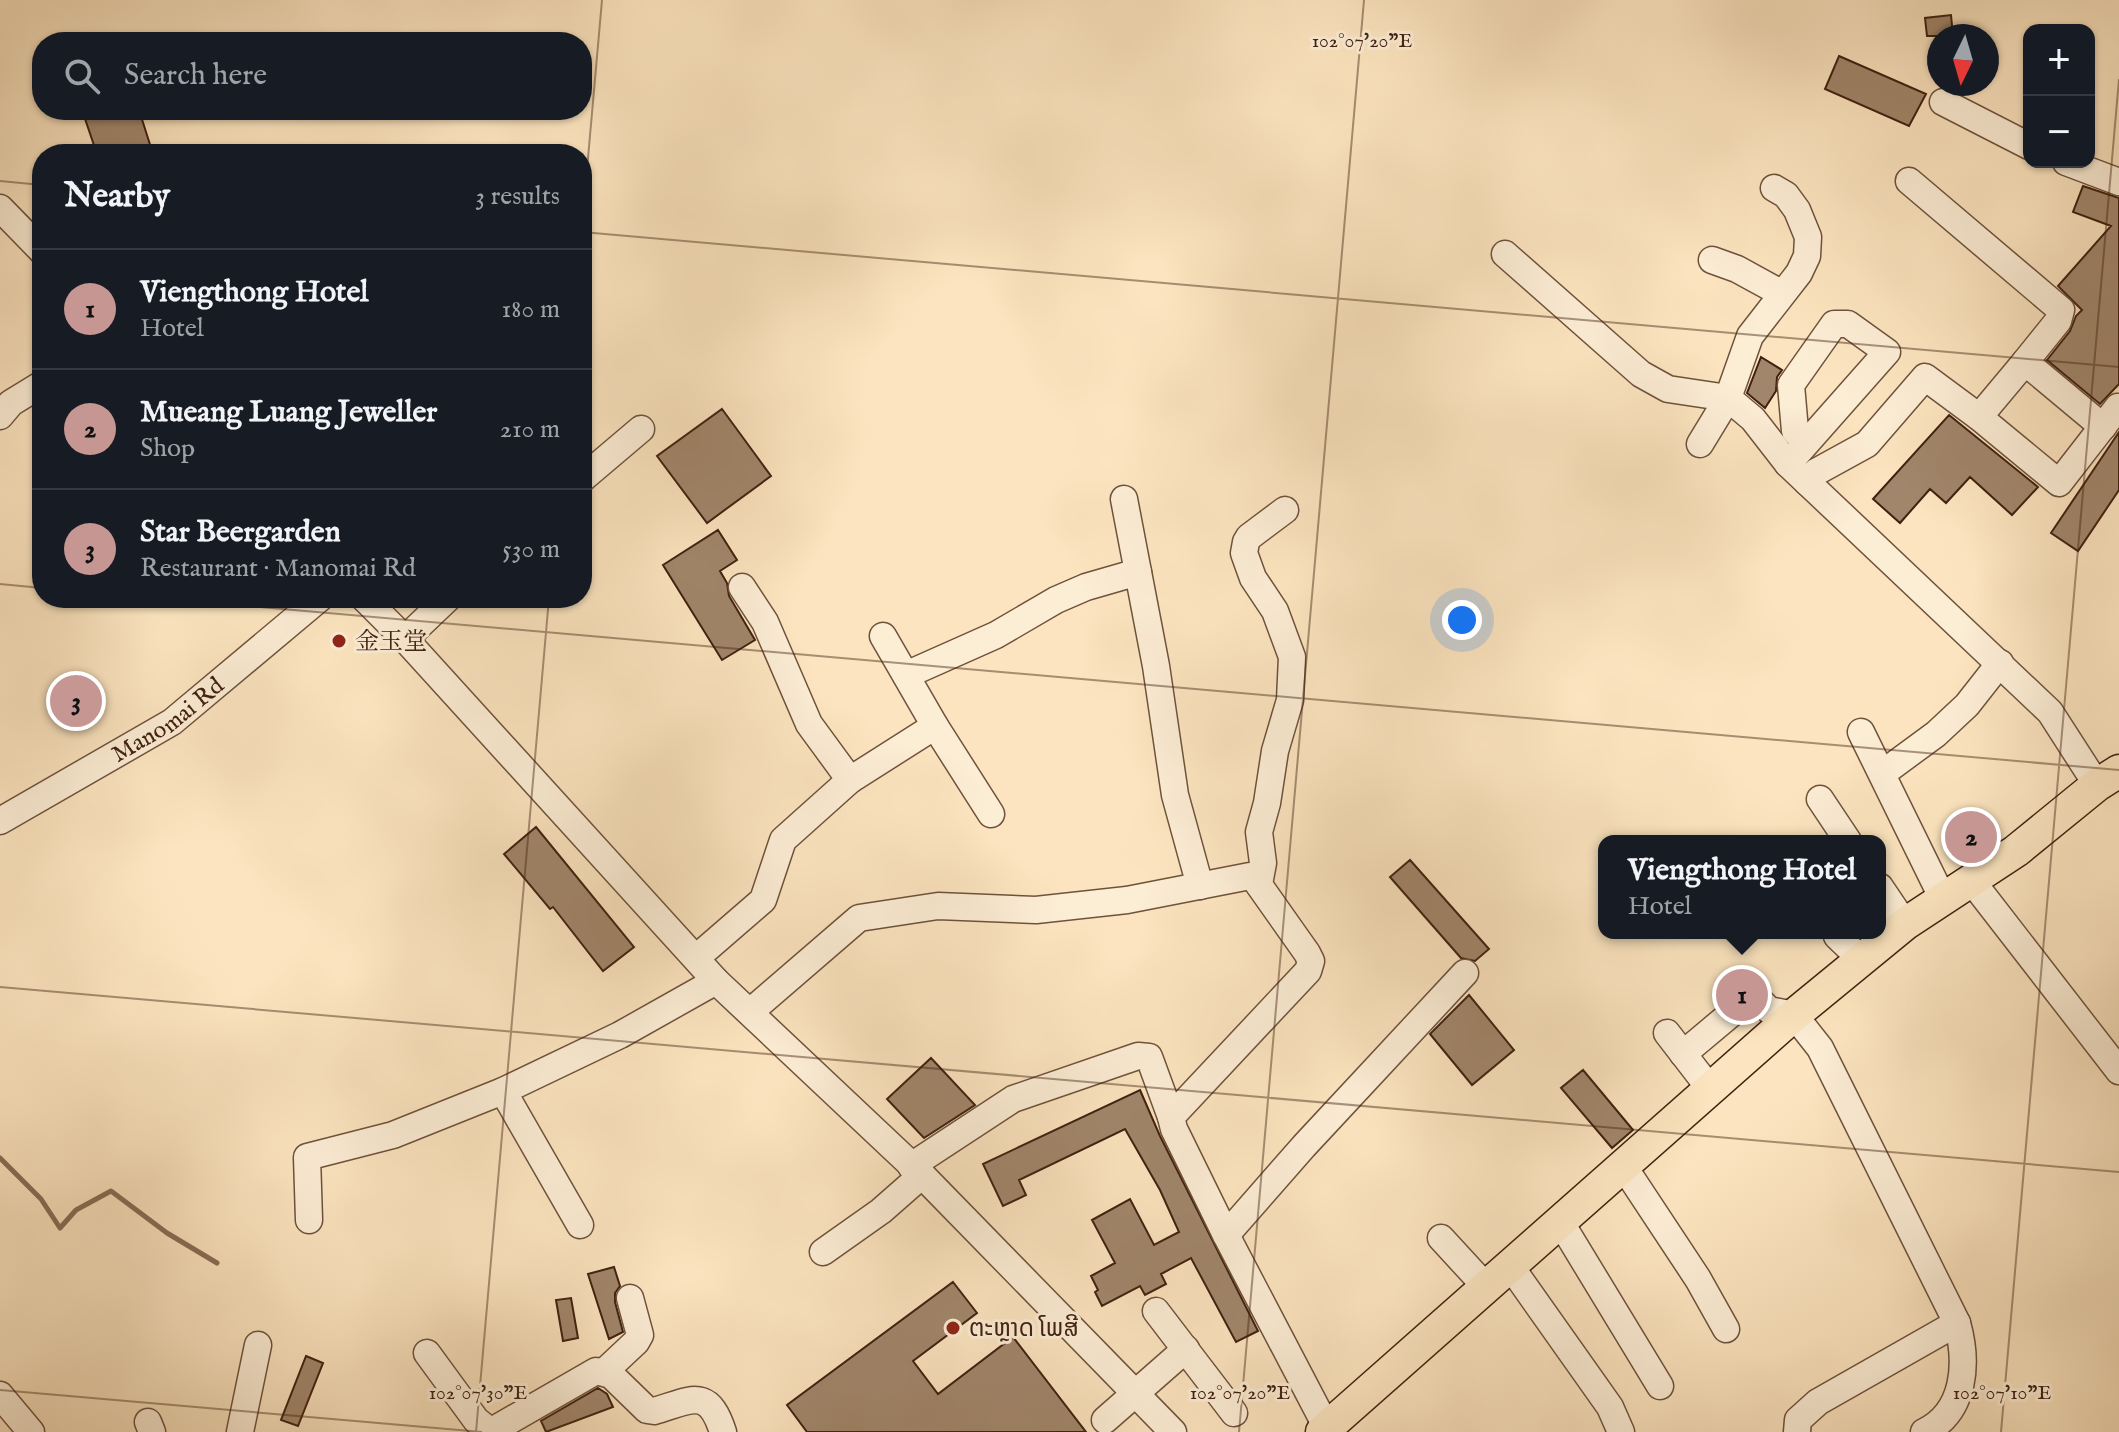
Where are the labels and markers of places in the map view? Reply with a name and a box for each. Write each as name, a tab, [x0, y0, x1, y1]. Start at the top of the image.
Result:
place label: 金玉堂	[355, 627, 427, 658]
marker: 金玉堂	[330, 632, 348, 650]
pin: 3	[50, 671, 102, 731]
pin: 2	[1945, 807, 1997, 867]
pin: 1	[1716, 965, 1768, 1025]
place label: ຕະຫຼາດ ໂພສີ	[969, 1314, 1079, 1345]
marker: ຕະຫຼາດ ໂພສີ	[944, 1319, 962, 1337]

